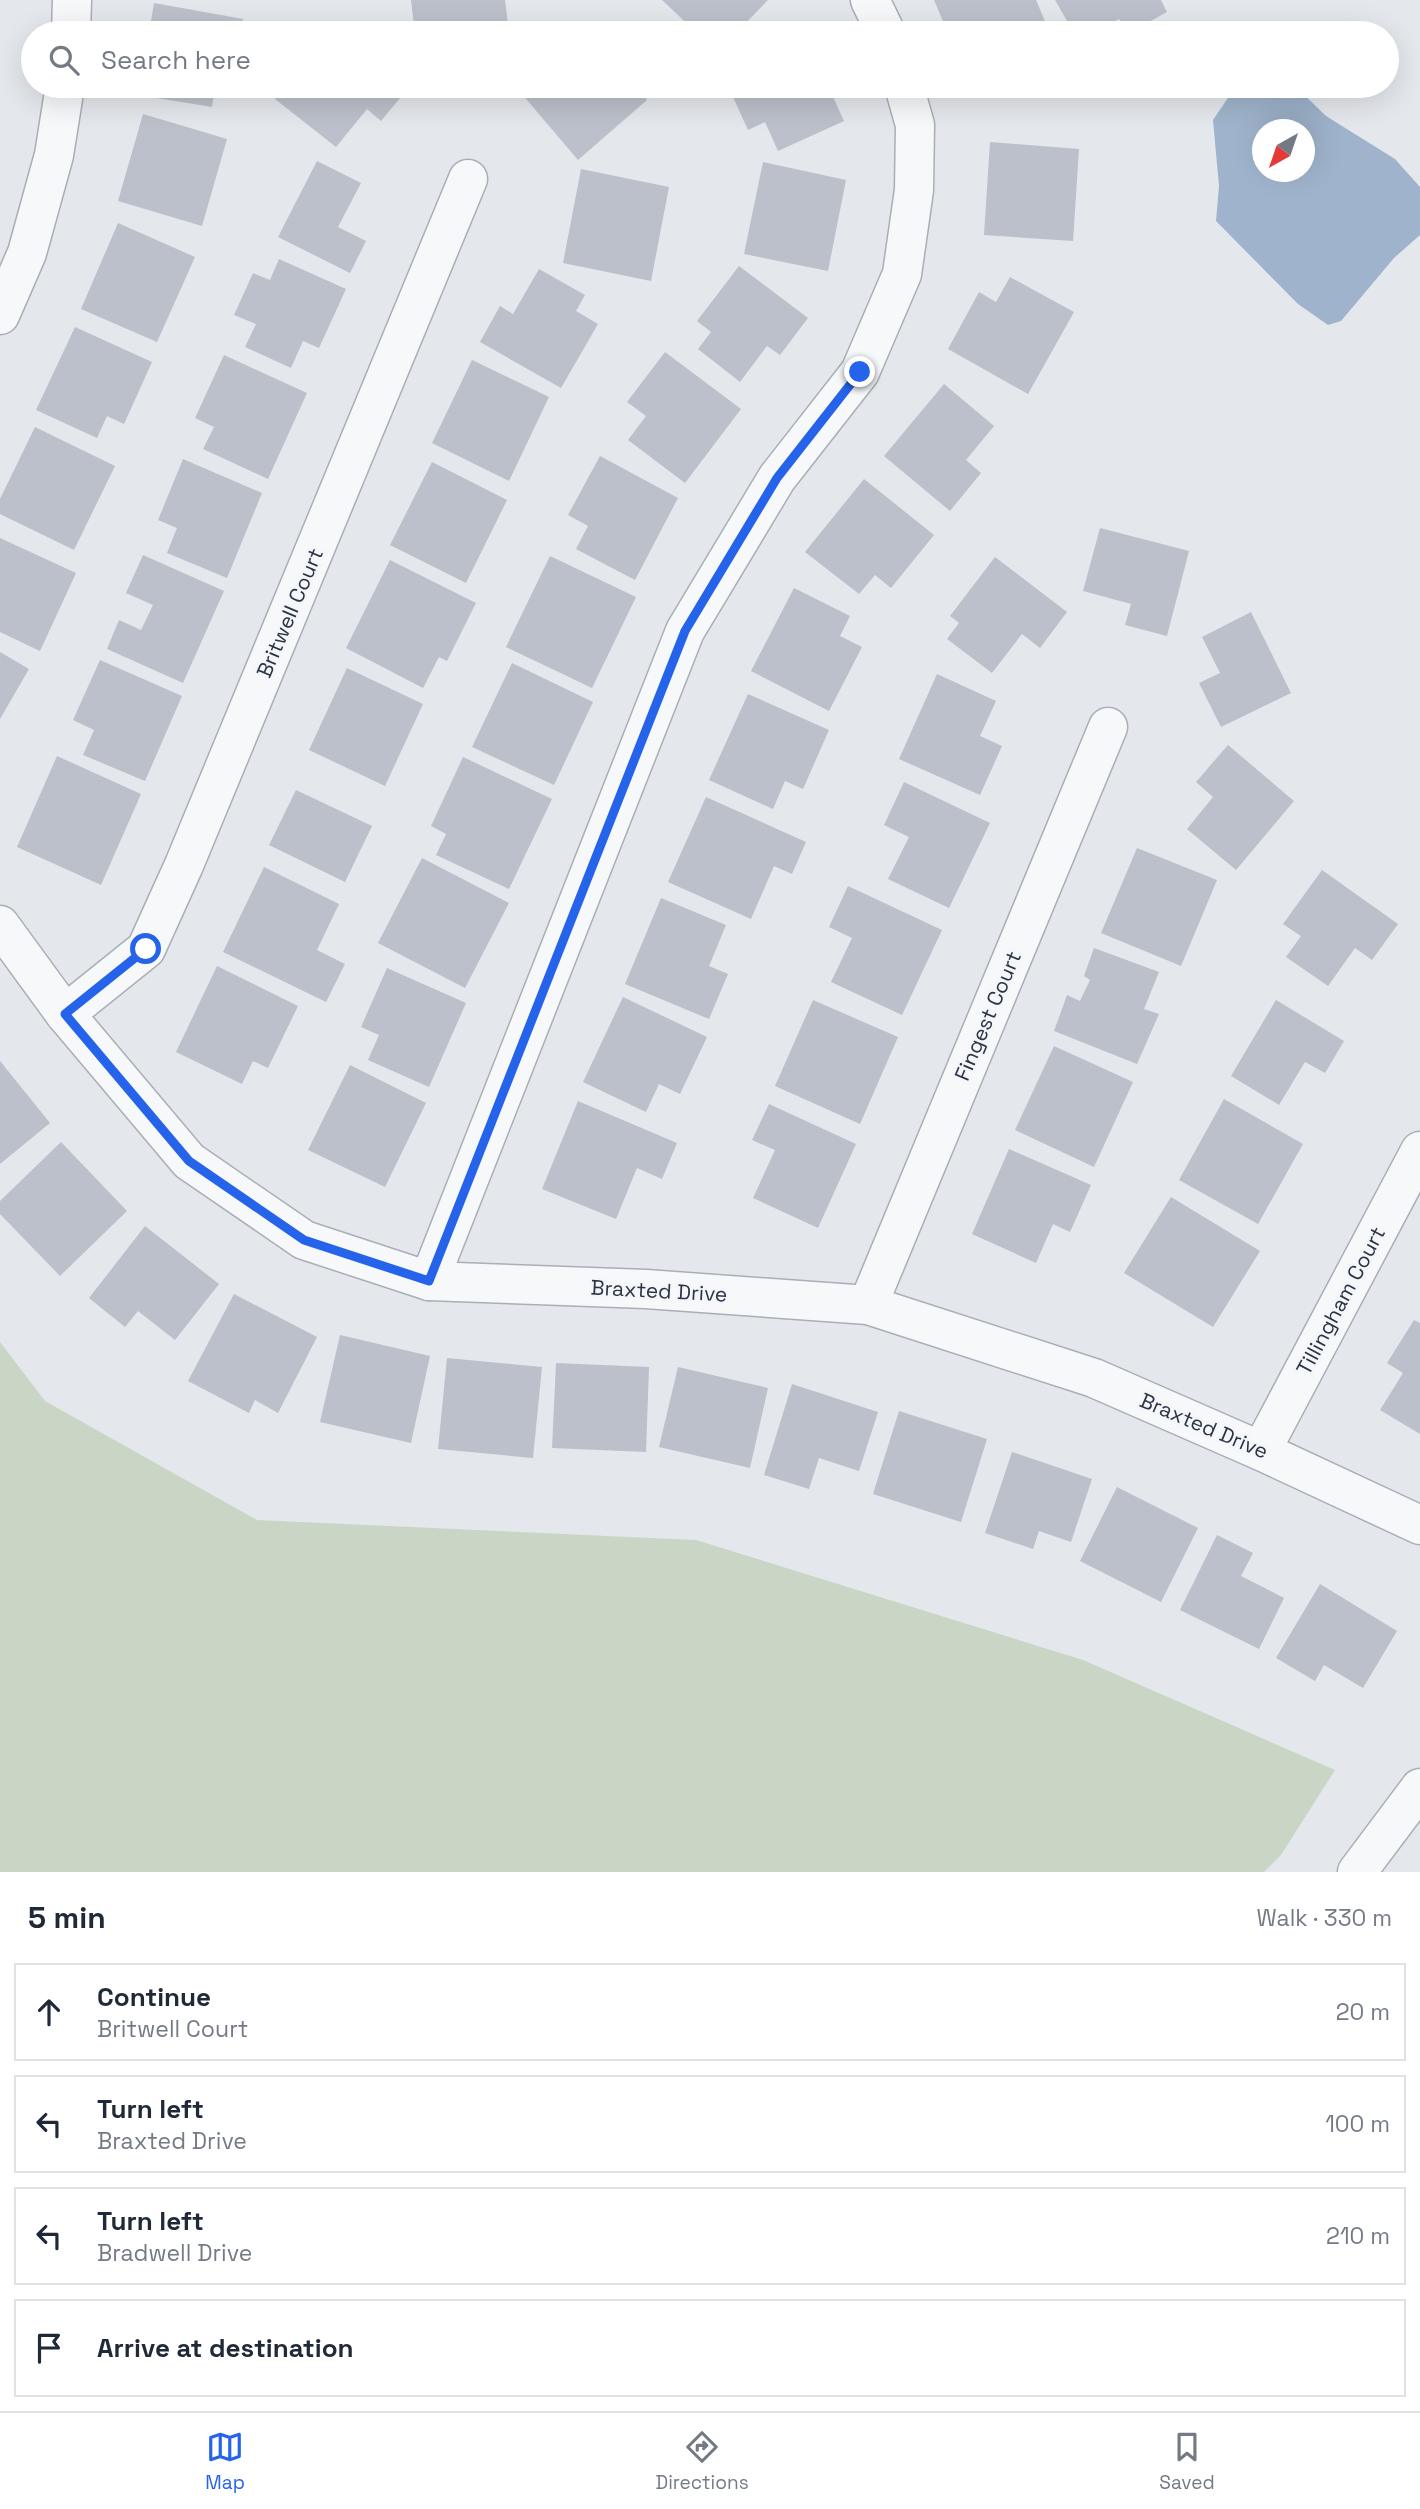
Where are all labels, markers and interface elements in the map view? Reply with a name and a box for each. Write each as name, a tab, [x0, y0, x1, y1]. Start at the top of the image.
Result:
search box	[21, 21, 1399, 98]
icon: search	[45, 41, 83, 79]
text: Search here	[101, 43, 251, 77]
north arrow	[1252, 119, 1315, 182]
route end	[844, 356, 875, 387]
street label: Britwell Court	[250, 544, 329, 682]
route start	[130, 933, 161, 964]
street label: Fingest Court	[948, 947, 1027, 1085]
street label: Tillingham Court	[1290, 1222, 1391, 1380]
street label: Braxted Drive	[590, 1273, 728, 1308]
street label: Braxted Drive	[1136, 1386, 1272, 1465]
text: 5 min	[28, 1898, 106, 1937]
text: Walk · 330 m	[1257, 1903, 1392, 1933]
text: Continue	[97, 1980, 211, 2014]
icon: ahead	[30, 1993, 68, 2031]
text: 20 m	[1336, 1997, 1390, 2027]
text: Britwell Court	[97, 2014, 248, 2044]
text: Turn left	[97, 2092, 204, 2126]
icon: left	[30, 2105, 68, 2143]
text: 100 m	[1325, 2109, 1390, 2139]
text: Braxted Drive	[97, 2126, 247, 2156]
text: Turn left	[97, 2204, 204, 2238]
icon: left	[30, 2217, 68, 2255]
text: 210 m	[1326, 2221, 1390, 2251]
text: Bradwell Drive	[97, 2238, 252, 2268]
icon: arrive	[30, 2329, 68, 2367]
text: Arrive at destination	[97, 2331, 354, 2365]
tab: Map	[205, 2428, 245, 2495]
tab: Directions	[656, 2428, 749, 2495]
tab: Saved	[1159, 2428, 1215, 2495]

